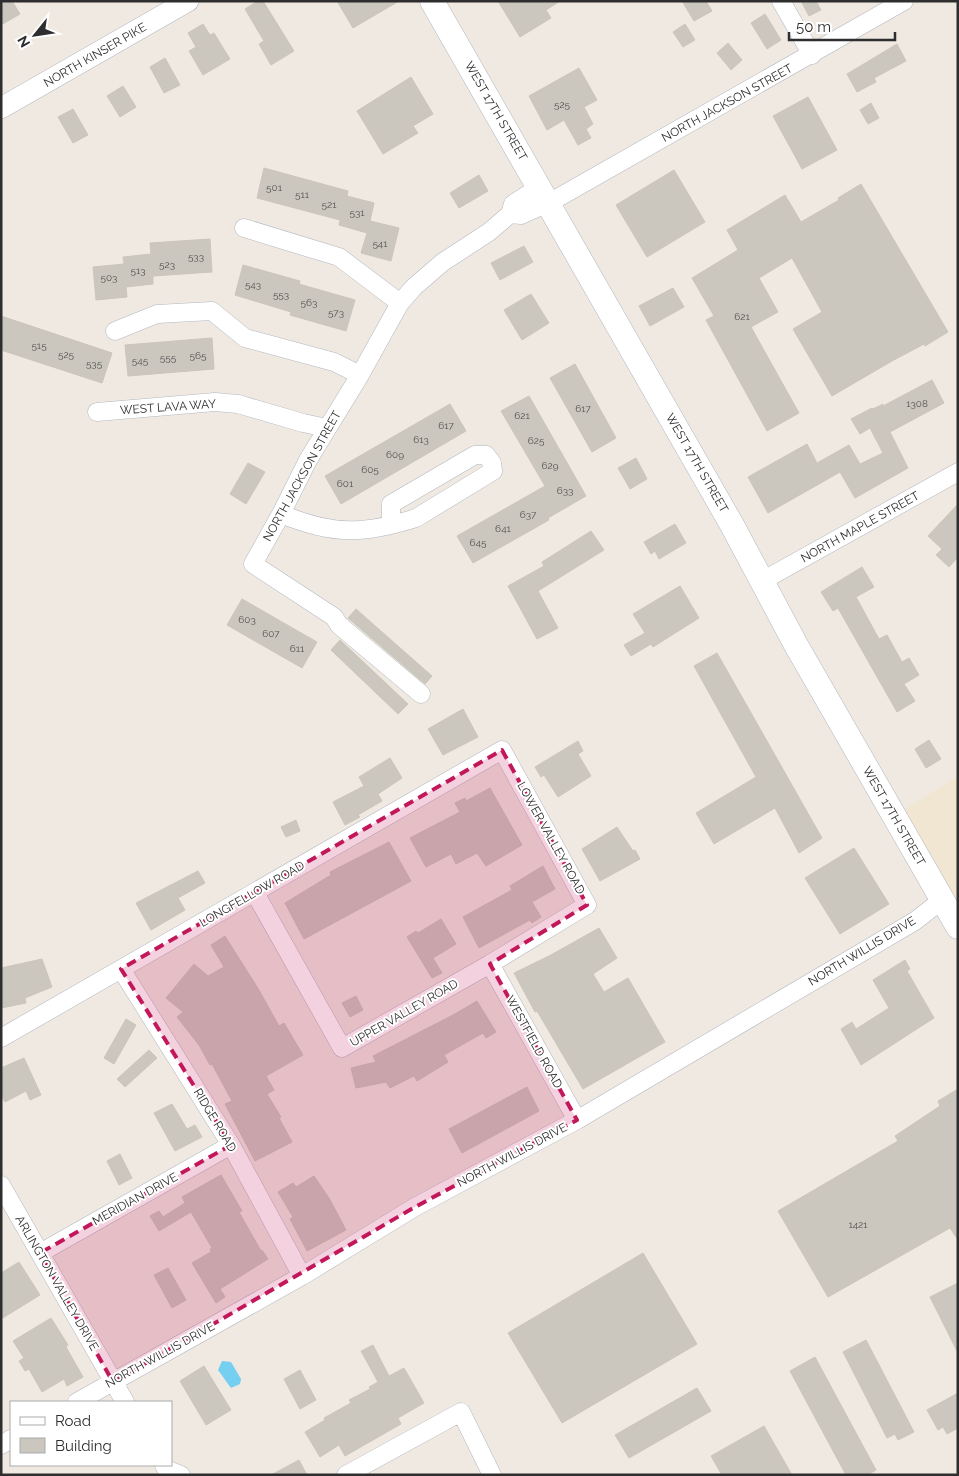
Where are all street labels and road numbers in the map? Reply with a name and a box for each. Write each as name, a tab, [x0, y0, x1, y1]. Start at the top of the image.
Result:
street label: NORTH KINSER PIKE	[41, 20, 149, 90]
street label: WEST 17TH STREET	[462, 59, 530, 164]
street label: NORTH JACKSON STREET	[659, 61, 795, 145]
street label: WEST LAVA WAY	[120, 397, 217, 417]
street label: NORTH JACKSON STREET	[260, 408, 344, 544]
street label: WEST 17TH STREET	[663, 411, 731, 516]
street label: NORTH MAPLE STREET	[798, 488, 922, 565]
street label: WEST 17TH STREET	[860, 764, 928, 869]
street label: LOWER VALLEY ROAD	[514, 779, 588, 897]
street label: LONGFELLOW ROAD	[197, 858, 307, 930]
street label: NORTH WILLIS DRIVE	[806, 913, 918, 989]
street label: UPPER VALLEY ROAD	[348, 976, 461, 1050]
street label: WESTFIELD ROAD	[503, 993, 565, 1091]
street label: RIDGE ROAD	[191, 1086, 240, 1155]
street label: NORTH WILLIS DRIVE	[455, 1120, 569, 1190]
street label: MERIDIAN DRIVE	[90, 1170, 180, 1228]
street label: ARLINGTON VALLEY DRIVE	[13, 1213, 101, 1353]
street label: NORTH WILLIS DRIVE	[103, 1319, 217, 1391]

